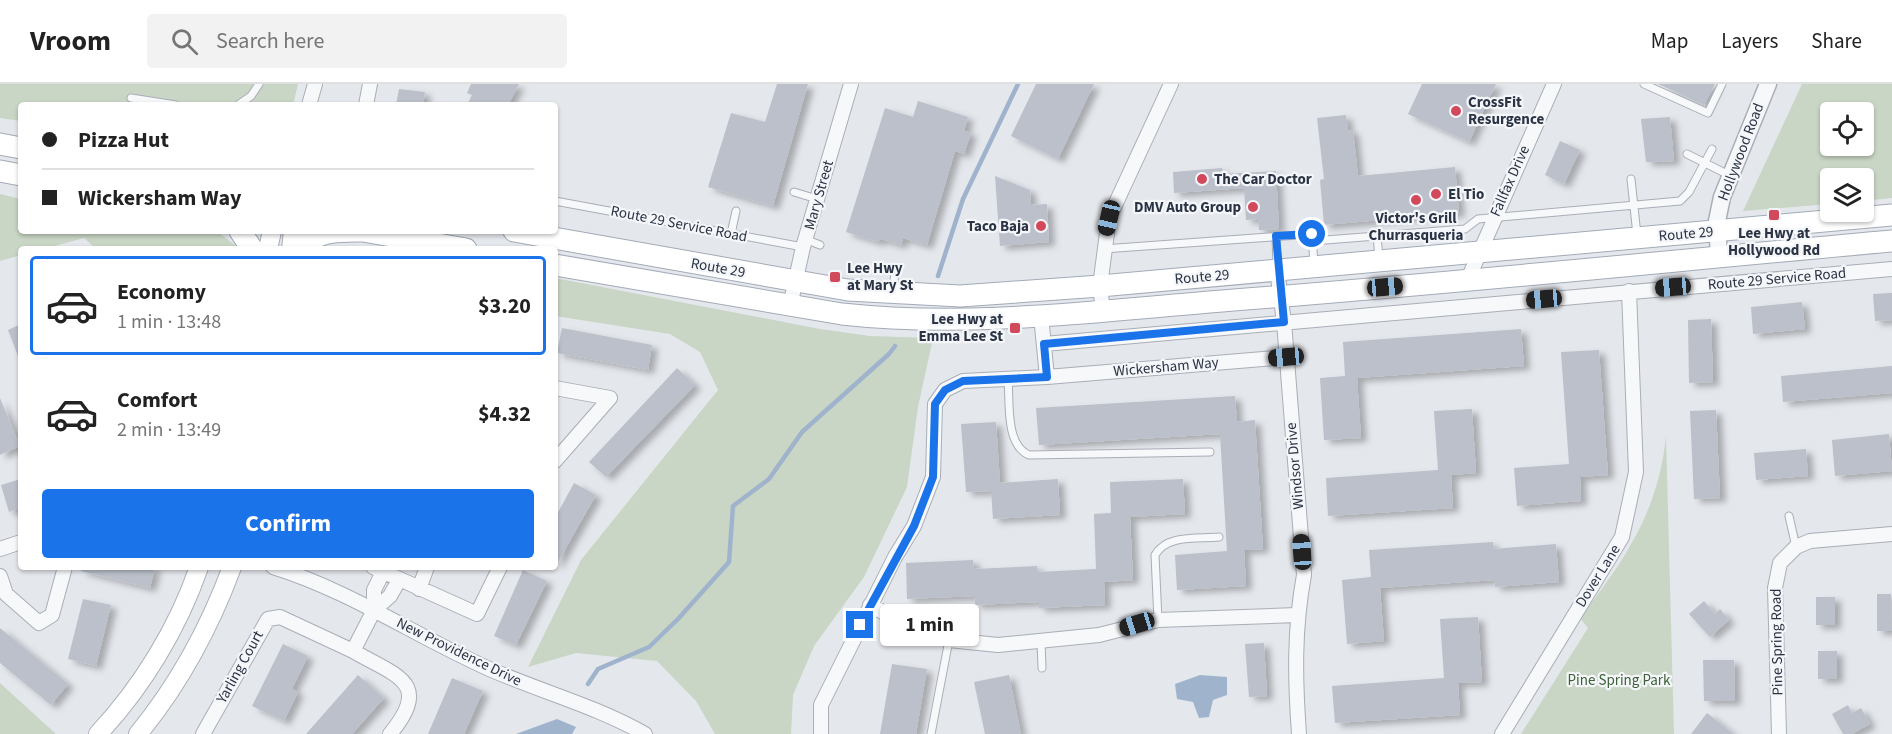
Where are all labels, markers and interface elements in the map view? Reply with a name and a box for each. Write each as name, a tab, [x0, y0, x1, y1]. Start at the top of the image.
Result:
search box	[147, 14, 567, 68]
text: Vroom	[30, 21, 111, 61]
icon: search	[168, 25, 201, 58]
text: Search here	[216, 25, 324, 57]
text: Map	[1651, 26, 1688, 56]
text: Layers	[1721, 26, 1778, 56]
text: Share	[1811, 26, 1862, 56]
place label: CrossFit Resurgence	[1468, 92, 1544, 130]
street label: Hollywood Road	[1713, 100, 1769, 204]
map controls	[1820, 102, 1874, 222]
button: locate	[1820, 102, 1874, 156]
marker: CrossFit Resurgence	[1449, 104, 1463, 118]
text: Pizza Hut	[78, 124, 169, 156]
street label: Fallfax Drive	[1485, 142, 1535, 220]
street label: Mary Street	[799, 158, 839, 232]
button: layers	[1820, 168, 1874, 222]
place label: The Car Doctor	[1214, 169, 1312, 190]
marker: The Car Doctor	[1195, 172, 1209, 186]
text: Wickersham Way	[78, 182, 242, 214]
place label: El Tio	[1448, 184, 1484, 205]
marker: El Tio	[1429, 187, 1443, 201]
marker: Victor's Grill Churrasqueria	[1409, 193, 1423, 207]
place label: DMV Auto Group	[1134, 197, 1241, 218]
car	[1096, 198, 1122, 238]
street label: Route 29 Service Road	[609, 200, 749, 248]
marker: DMV Auto Group	[1246, 200, 1260, 214]
place label: Victor's Grill Churrasqueria	[1369, 208, 1463, 246]
marker: Lee Hwy at Hollywood Rd	[1767, 208, 1781, 222]
place label: Taco Baja	[967, 216, 1029, 237]
marker: Taco Baja	[1034, 219, 1048, 233]
route start	[1298, 220, 1325, 247]
street label: Route 29	[1658, 221, 1714, 247]
place label: Lee Hwy at Hollywood Rd	[1728, 223, 1820, 261]
street label: Route 29	[689, 253, 747, 283]
place label: Lee Hwy at Mary St	[847, 258, 914, 296]
street label: Route 29 Service Road	[1707, 262, 1847, 296]
street label: Route 29	[1174, 264, 1230, 290]
marker: Lee Hwy at Mary St	[828, 270, 842, 284]
text: Economy	[117, 276, 206, 308]
car	[1366, 276, 1404, 298]
car	[1654, 276, 1692, 298]
icon: car	[45, 279, 99, 333]
car	[1525, 288, 1563, 310]
text: $3.20	[478, 290, 531, 322]
text: 1 min · 13:48	[117, 308, 221, 336]
place label: Lee Hwy at Emma Lee St	[918, 309, 1003, 347]
marker: Lee Hwy at Emma Lee St	[1008, 321, 1022, 335]
car	[1267, 346, 1305, 368]
street label: Wickersham Way	[1112, 352, 1220, 382]
text: Comfort	[117, 384, 198, 416]
icon: car	[45, 387, 99, 441]
text: $4.32	[478, 398, 531, 430]
text: 2 min · 13:49	[117, 416, 221, 444]
street label: Windsor Drive	[1281, 422, 1309, 510]
button: Confirm	[42, 489, 534, 558]
car	[1292, 533, 1312, 571]
street label: Dover Lane	[1570, 541, 1626, 611]
street label: Pine Spring Road	[1766, 588, 1788, 696]
callout: 1 min	[881, 604, 980, 646]
car	[1117, 610, 1157, 638]
route end	[846, 611, 873, 638]
text: 1 min	[905, 611, 954, 639]
street label: New Providence Drive	[393, 613, 525, 691]
street label: Yarling Court	[211, 627, 269, 708]
park label: Pine Spring Park	[1568, 670, 1671, 691]

